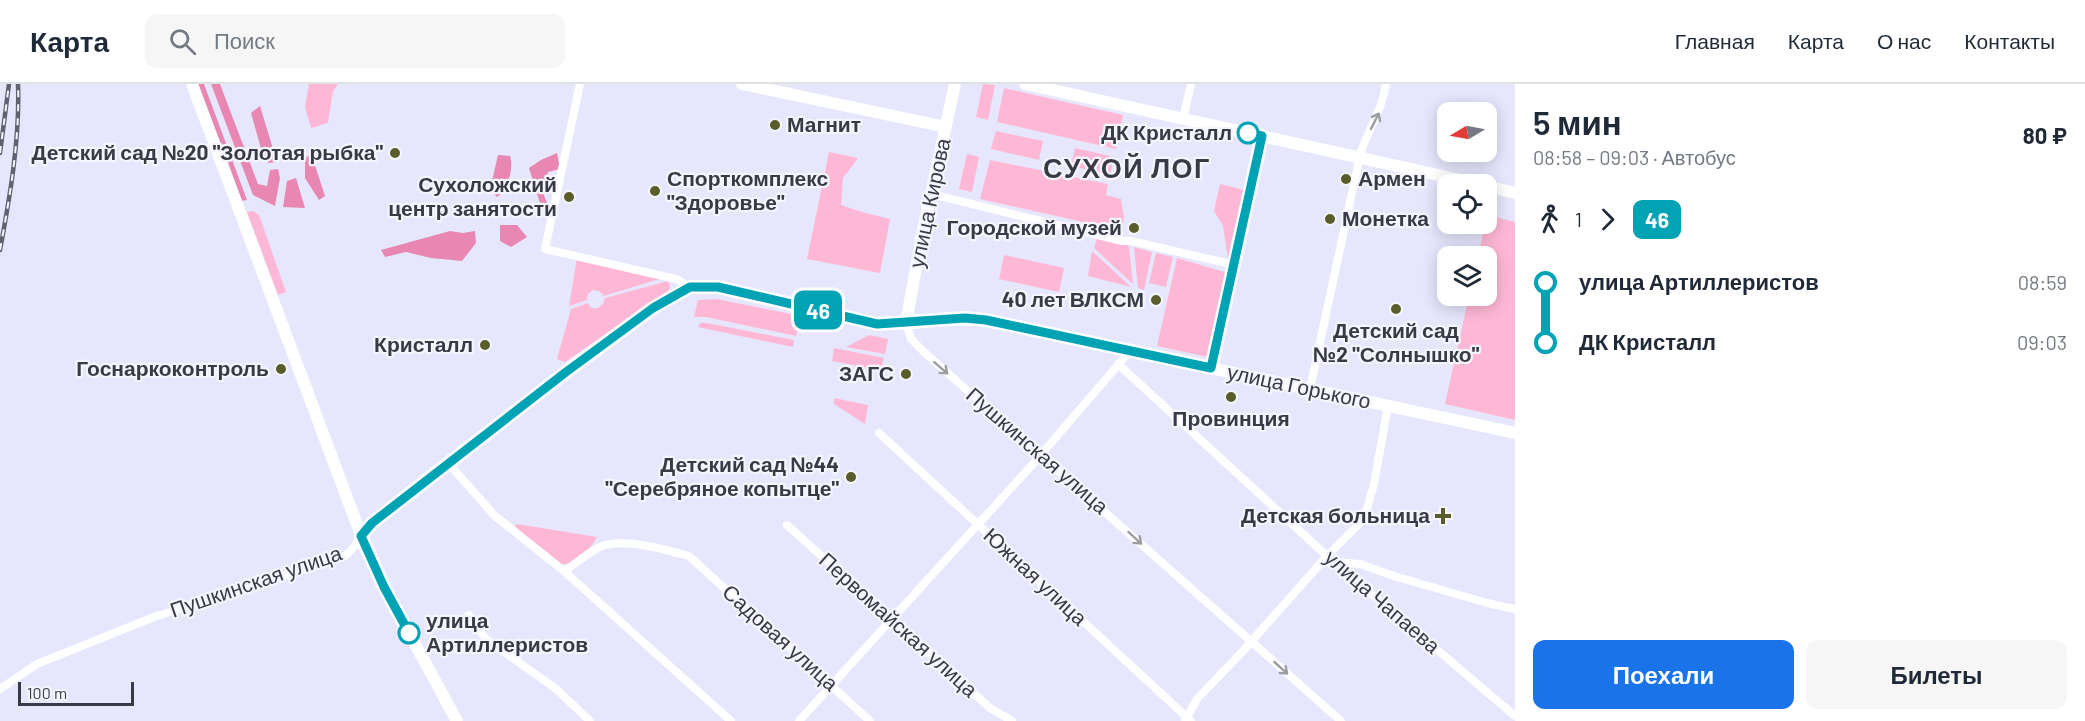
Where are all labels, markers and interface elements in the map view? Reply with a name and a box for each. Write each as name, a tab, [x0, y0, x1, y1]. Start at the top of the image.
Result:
search box	[145, 14, 565, 68]
text: Карта	[30, 24, 109, 58]
icon: search	[166, 25, 199, 58]
text: Поиск	[214, 27, 275, 53]
text: Главная	[1675, 28, 1755, 53]
text: Карта	[1788, 28, 1844, 53]
text: О нас	[1877, 28, 1931, 53]
text: Контакты	[1964, 28, 2055, 53]
north arrow	[1437, 102, 1497, 162]
map controls	[1437, 102, 1497, 306]
text: 5 мин	[1533, 102, 1622, 142]
place label: Магнит	[787, 111, 861, 136]
one-way arrow	[1369, 113, 1381, 130]
marker: Магнит	[768, 118, 782, 132]
place label: ДК Кристалл	[1101, 119, 1232, 144]
marker: ДК Кристалл	[1237, 122, 1259, 144]
text: 80 ₽	[2023, 122, 2067, 148]
street label: улица Кирова	[903, 135, 955, 270]
place label: Детский сад №20 "Золотая рыбка"	[31, 139, 383, 164]
text: 08:58 – 09:03 · Автобус	[1533, 145, 1736, 169]
marker: Детский сад №20 "Золотая рыбка"	[388, 146, 402, 160]
district label: СУХОЙ ЛОГ	[1043, 151, 1211, 183]
place label: Спорткомплекс "Здоровье"	[667, 165, 828, 214]
place label: Армен	[1358, 165, 1426, 190]
place label: Сухоложский центр занятости	[388, 171, 557, 220]
marker: Армен	[1339, 172, 1353, 186]
button: locate	[1437, 174, 1497, 234]
marker: Спорткомплекс "Здоровье"	[648, 184, 662, 198]
marker: Сухоложский центр занятости	[562, 190, 576, 204]
icon: walk	[1533, 203, 1566, 236]
icon: forward	[1591, 203, 1624, 236]
place label: Монетка	[1342, 205, 1429, 230]
text: 1	[1575, 207, 1582, 231]
text: 46	[1645, 207, 1669, 232]
marker: Монетка	[1323, 212, 1337, 226]
place label: Городской музей	[947, 214, 1122, 239]
marker: Городской музей	[1127, 221, 1141, 235]
button: layers	[1437, 246, 1497, 306]
text: улица Артиллеристов	[1579, 268, 1819, 294]
text: 08:59	[2018, 270, 2067, 294]
place label: 40 лет ВЛКСМ	[1002, 286, 1144, 311]
line badge: 46	[791, 290, 845, 330]
marker: 40 лет ВЛКСМ	[1149, 293, 1163, 307]
text: 46	[806, 298, 830, 323]
marker: Детский сад №2 "Солнышко"	[1389, 302, 1403, 316]
place label: Детский сад №2 "Солнышко"	[1313, 317, 1480, 366]
text: ДК Кристалл	[1579, 328, 1716, 354]
text: 09:03	[2017, 330, 2067, 354]
place label: Кристалл	[374, 331, 473, 356]
marker: Кристалл	[478, 338, 492, 352]
place label: Госнаркоконтроль	[76, 355, 269, 380]
street label: улица Горького	[1225, 358, 1373, 413]
place label: ЗАГС	[839, 360, 894, 385]
one-way arrow	[933, 361, 949, 374]
marker: Госнаркоконтроль	[274, 362, 288, 376]
marker: ЗАГС	[899, 367, 913, 381]
street label: Пушкинская улица	[962, 381, 1114, 519]
marker: Провинция	[1224, 390, 1238, 404]
place label: Провинция	[1172, 405, 1290, 430]
place label: Детский сад №44 "Серебряное копытце"	[605, 451, 839, 500]
marker: Детский сад №44 "Серебряное копытце"	[844, 470, 858, 484]
place label: Детская больница	[1241, 502, 1430, 527]
marker: Детская больница	[1434, 507, 1452, 525]
street label: Южная улица	[979, 522, 1093, 630]
one-way arrow	[1127, 531, 1142, 545]
street label: Пушкинская улица	[166, 539, 345, 622]
street label: улица Чапаева	[1320, 544, 1446, 658]
street label: Первомайская улица	[815, 546, 983, 702]
street label: Садовая улица	[718, 578, 844, 696]
place label: улица Артиллеристов	[426, 607, 588, 656]
marker: улица Артиллеристов	[398, 622, 420, 644]
button: Поехали	[1533, 640, 1794, 709]
button: Билеты	[1806, 640, 2067, 709]
one-way arrow	[1273, 661, 1288, 675]
scale bar	[18, 679, 134, 706]
text: 100 m	[27, 683, 67, 702]

